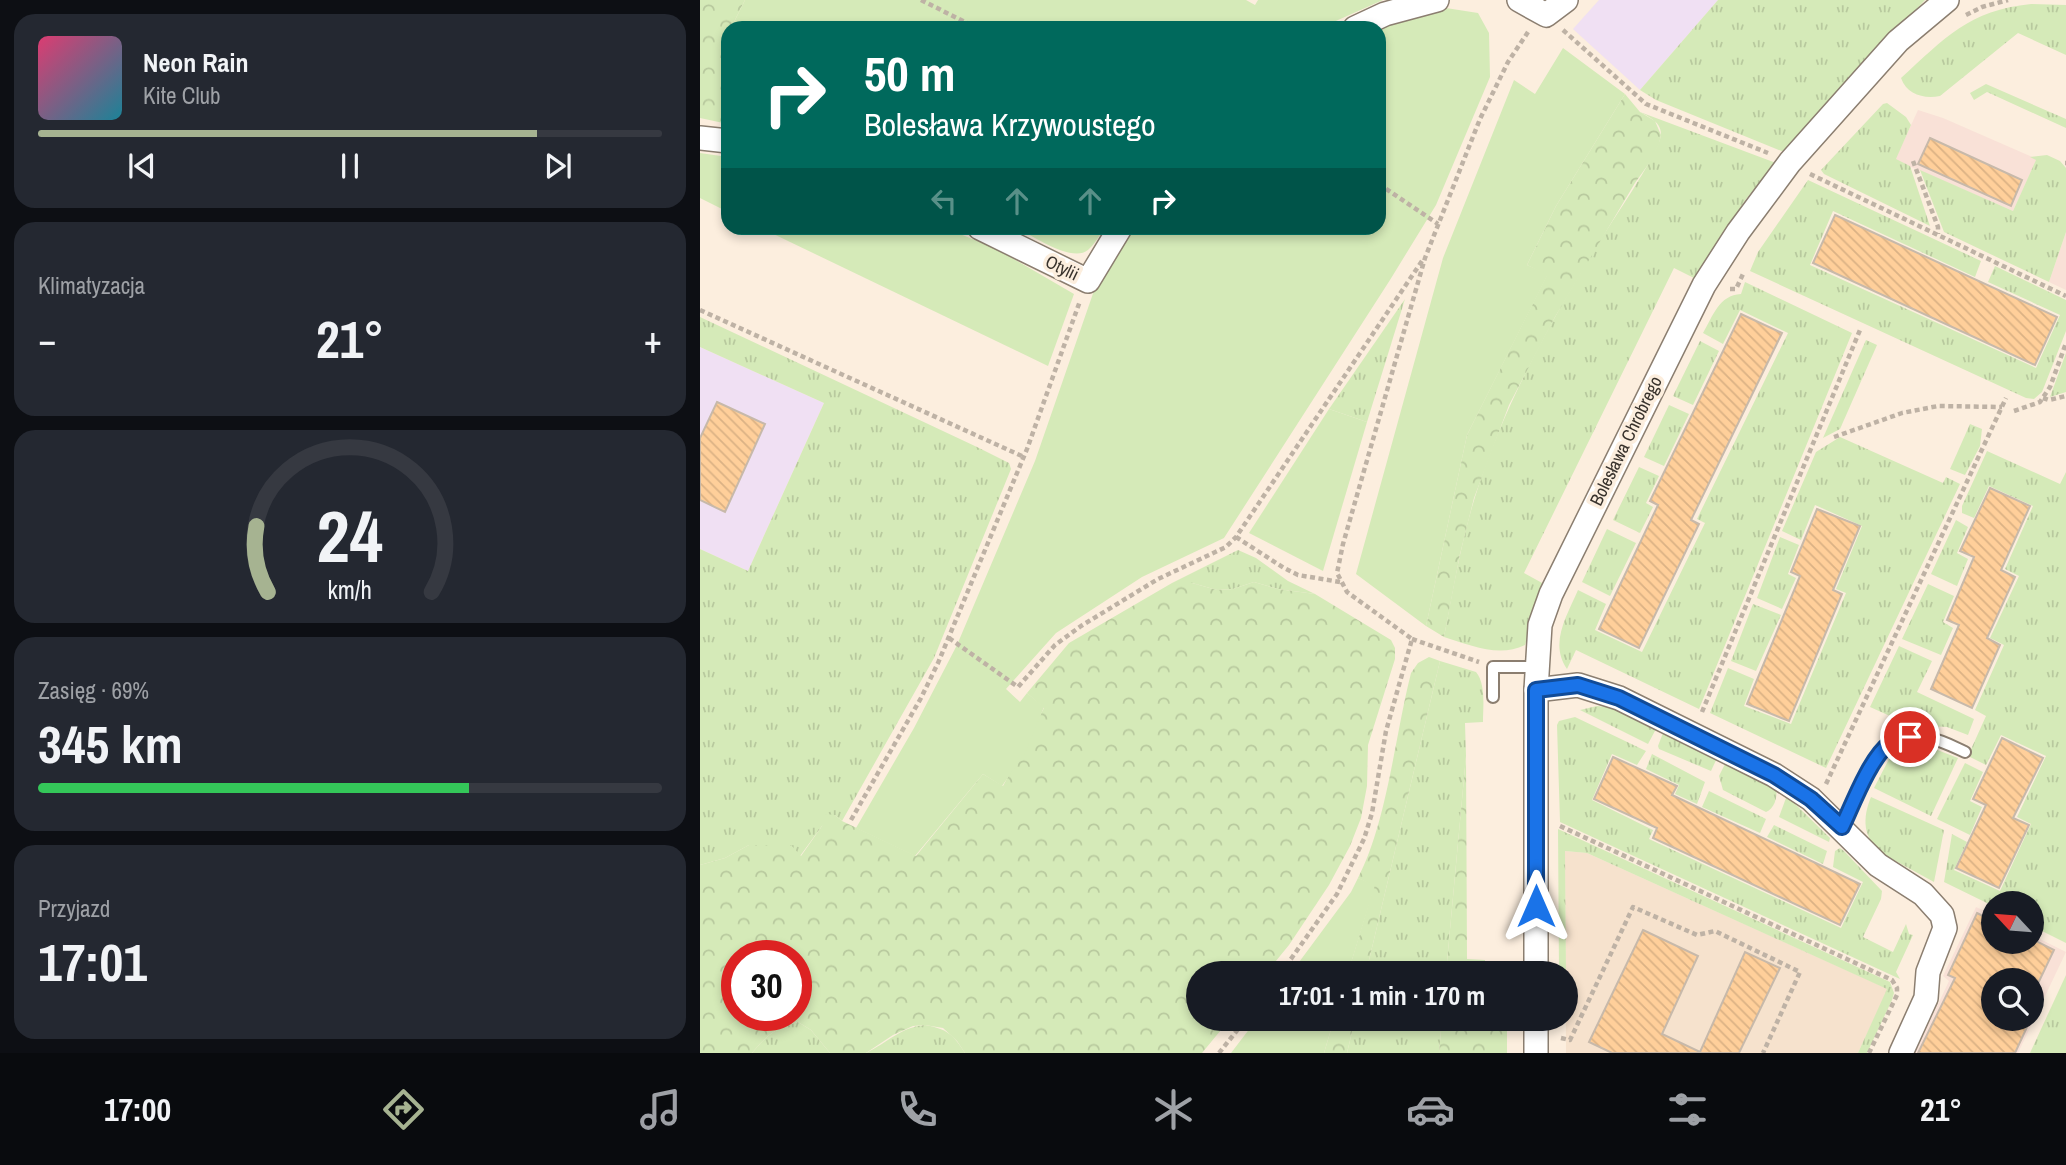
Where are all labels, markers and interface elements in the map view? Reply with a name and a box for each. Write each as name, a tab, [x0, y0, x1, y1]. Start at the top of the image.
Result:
text: 50 m	[864, 40, 956, 106]
text: Neon Rain	[143, 45, 248, 80]
icon: right	[749, 49, 840, 140]
text: Kite Club	[143, 80, 221, 111]
text: Bolesława Krzywoustego	[864, 103, 1156, 146]
icon: previous	[123, 147, 161, 185]
icon: pause	[331, 147, 369, 185]
icon: next	[539, 147, 577, 185]
icon: left	[925, 182, 963, 220]
icon: ahead	[998, 182, 1036, 220]
icon: ahead	[1071, 182, 1109, 220]
icon: right	[1144, 182, 1182, 220]
street label: Otylii	[1041, 249, 1083, 286]
text: Klimatyzacja	[38, 270, 145, 301]
text: 21°	[316, 304, 384, 374]
text: −	[38, 314, 56, 365]
text: +	[644, 314, 662, 365]
street label: Bolesława Chrobrego	[1583, 372, 1668, 510]
text: 24	[317, 488, 383, 586]
text: km/h	[328, 573, 372, 607]
text: Zasięg · 69%	[38, 675, 149, 706]
pin	[1880, 707, 1940, 767]
text: 345 km	[38, 709, 183, 779]
icon: arrive	[1891, 718, 1929, 756]
position arrow	[1499, 869, 1573, 943]
north arrow	[1981, 891, 2044, 954]
map controls	[1981, 891, 2044, 1031]
text: Przyjazd	[38, 893, 110, 924]
text: 17:01	[38, 927, 147, 997]
speed limit sign: 30	[721, 940, 812, 1031]
button: search	[1981, 968, 2044, 1031]
text: 17:01 · 1 min · 170 m	[1279, 978, 1485, 1013]
icon: directions	[379, 1085, 428, 1134]
icon: music	[636, 1085, 685, 1134]
icon: phone	[893, 1085, 942, 1134]
icon: climate	[1149, 1085, 1198, 1134]
icon: car	[1406, 1085, 1455, 1134]
icon: filters	[1663, 1085, 1712, 1134]
text: 17:00	[104, 1088, 171, 1131]
text: 21°	[1920, 1088, 1962, 1131]

